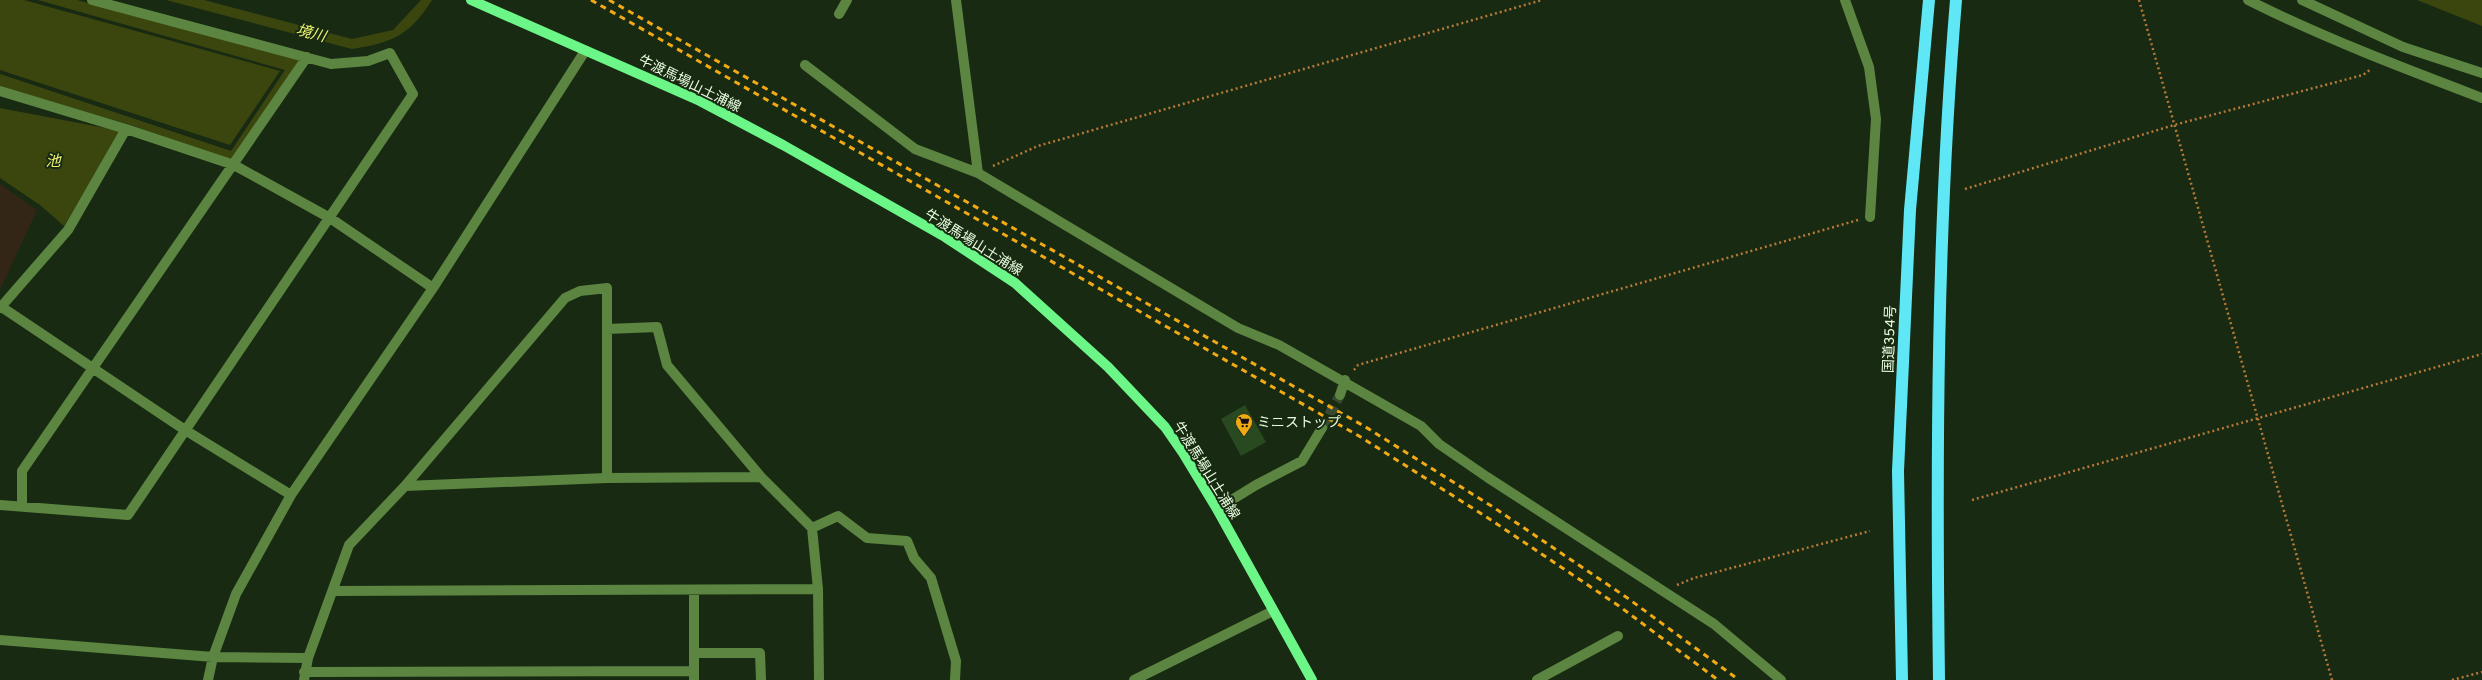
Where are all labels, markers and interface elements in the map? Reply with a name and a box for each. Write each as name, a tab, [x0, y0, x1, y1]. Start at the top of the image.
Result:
water label: 境川	[294, 21, 329, 48]
street label: 牛渡馬場山土浦線	[635, 52, 743, 117]
water label: 池	[45, 153, 62, 172]
street label: 牛渡馬場山土浦線	[921, 206, 1025, 280]
street label: 国道354号	[1881, 305, 1900, 373]
supermarket icon: ミニストップ	[1234, 412, 1254, 437]
place label: ミニストップ	[1257, 415, 1341, 432]
street label: 牛渡馬場山土浦線	[1169, 419, 1243, 523]

